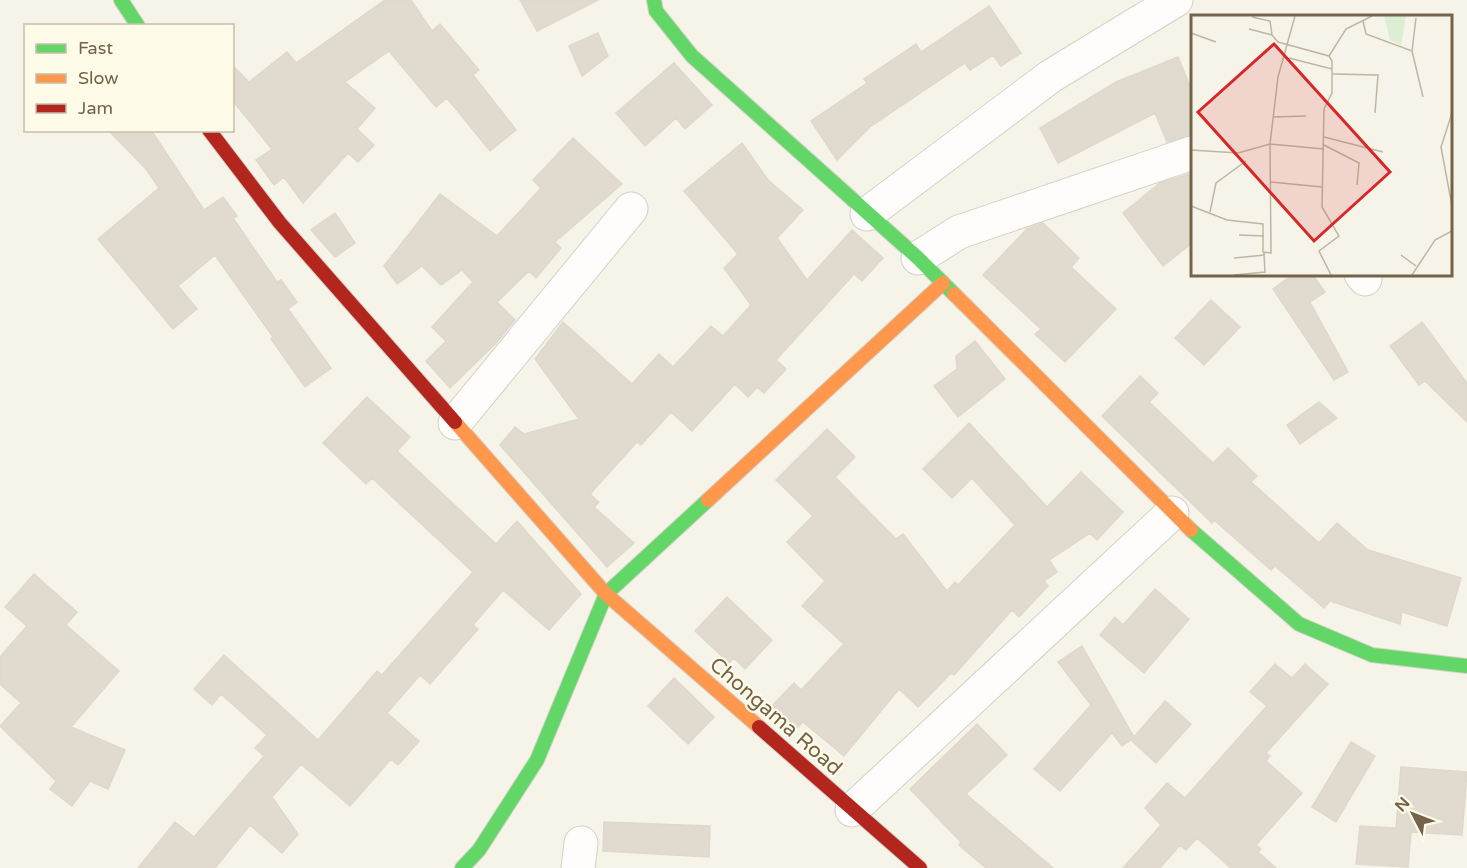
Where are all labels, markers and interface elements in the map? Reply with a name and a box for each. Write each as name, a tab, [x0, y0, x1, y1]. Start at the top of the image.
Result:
inset map	[1191, 15, 1452, 276]
legend	[24, 24, 234, 132]
text: Fast	[78, 37, 113, 59]
text: Slow	[78, 67, 119, 89]
text: Jam	[78, 97, 113, 119]
street label: Chongama Road	[704, 652, 847, 781]
north arrow	[1383, 784, 1443, 844]
text: N	[1391, 793, 1414, 816]

